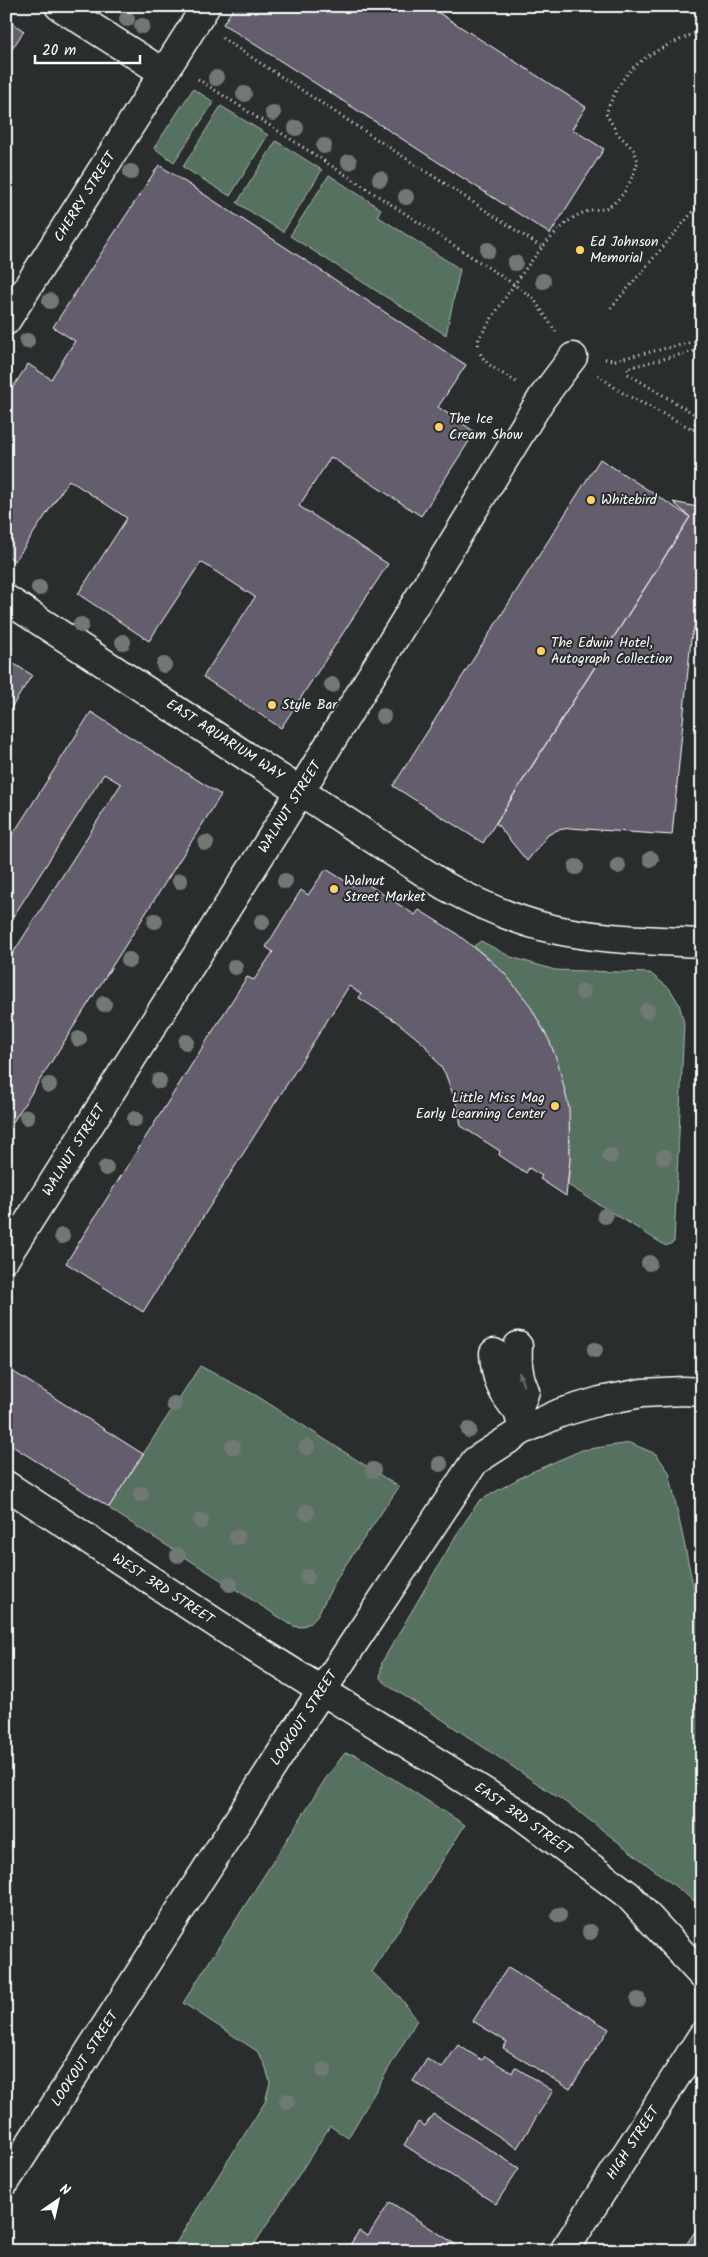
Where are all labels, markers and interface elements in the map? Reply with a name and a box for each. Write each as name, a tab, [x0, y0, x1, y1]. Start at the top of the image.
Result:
scale bar	[35, 32, 140, 64]
text: 20 m	[42, 39, 76, 63]
street label: CHERRY STREET	[48, 146, 122, 246]
place label: Ed Johnson Memorial	[590, 231, 658, 269]
marker: Ed Johnson Memorial	[574, 244, 586, 256]
place label: The Ice Cream Show	[449, 408, 523, 446]
marker: The Ice Cream Show	[433, 421, 445, 433]
place label: Whitebird	[601, 489, 658, 511]
marker: Whitebird	[585, 494, 597, 506]
place label: The Edwin Hotel, Autograph Collection	[551, 632, 672, 670]
marker: The Edwin Hotel, Autograph Collection	[535, 645, 547, 657]
street label: EAST AQUARIUM WAY	[162, 694, 289, 787]
place label: Style Bar	[282, 694, 338, 716]
marker: Style Bar	[266, 699, 278, 711]
street label: WALNUT STREET	[253, 755, 328, 857]
place label: Walnut Street Market	[344, 870, 426, 908]
marker: Walnut Street Market	[328, 883, 340, 895]
place label: Little Miss Mag Early Learning Center	[416, 1087, 546, 1125]
street label: WALNUT STREET	[37, 1098, 112, 1200]
marker: Little Miss Mag Early Learning Center	[549, 1100, 561, 1112]
one-way arrow	[516, 1371, 524, 1386]
street label: WEST 3RD STREET	[108, 1548, 220, 1631]
street label: LOOKOUT STREET	[265, 1665, 344, 1770]
street label: EAST 3RD STREET	[470, 1777, 578, 1862]
street label: LOOKOUT STREET	[46, 2006, 125, 2111]
street label: HIGH STREET	[601, 2100, 666, 2184]
north arrow	[32, 2174, 82, 2224]
text: N	[55, 2178, 75, 2202]

